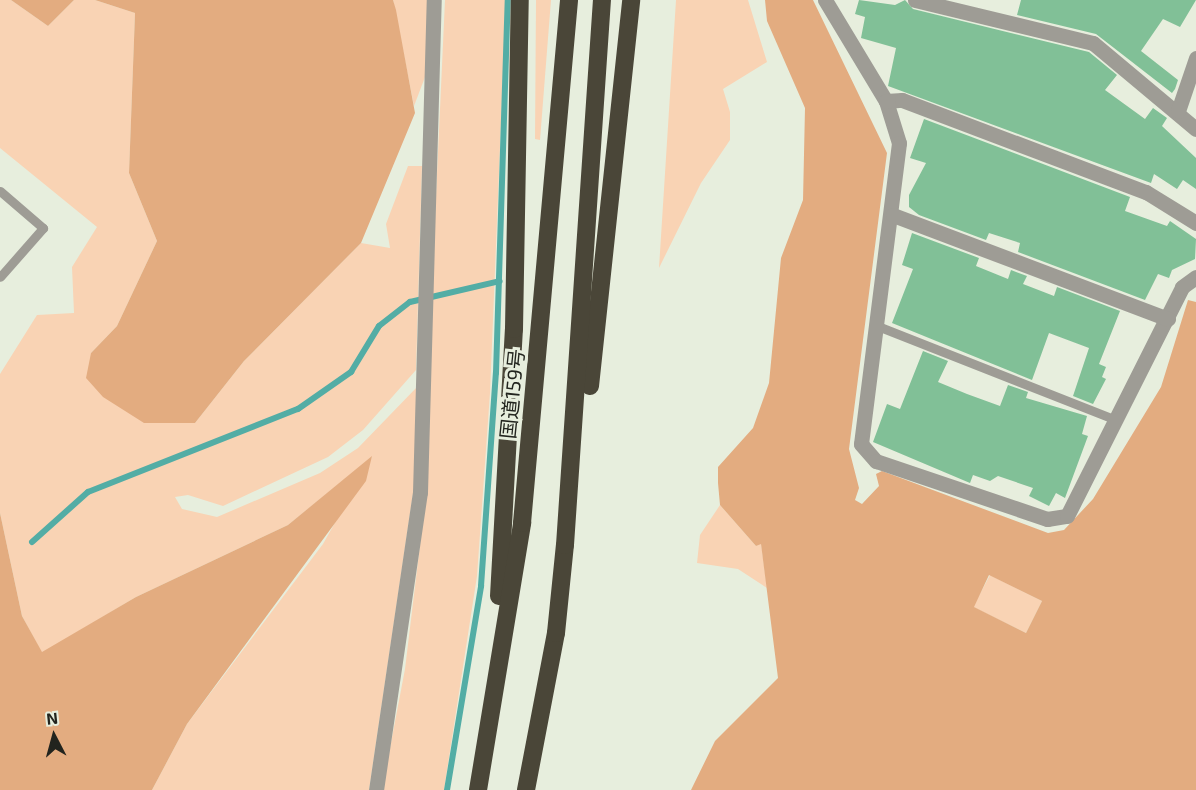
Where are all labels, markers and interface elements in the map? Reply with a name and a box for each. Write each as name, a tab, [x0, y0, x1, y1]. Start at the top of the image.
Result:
street label: 国道159号	[495, 348, 529, 440]
north arrow	[24, 706, 84, 766]
text: N	[45, 708, 59, 728]

